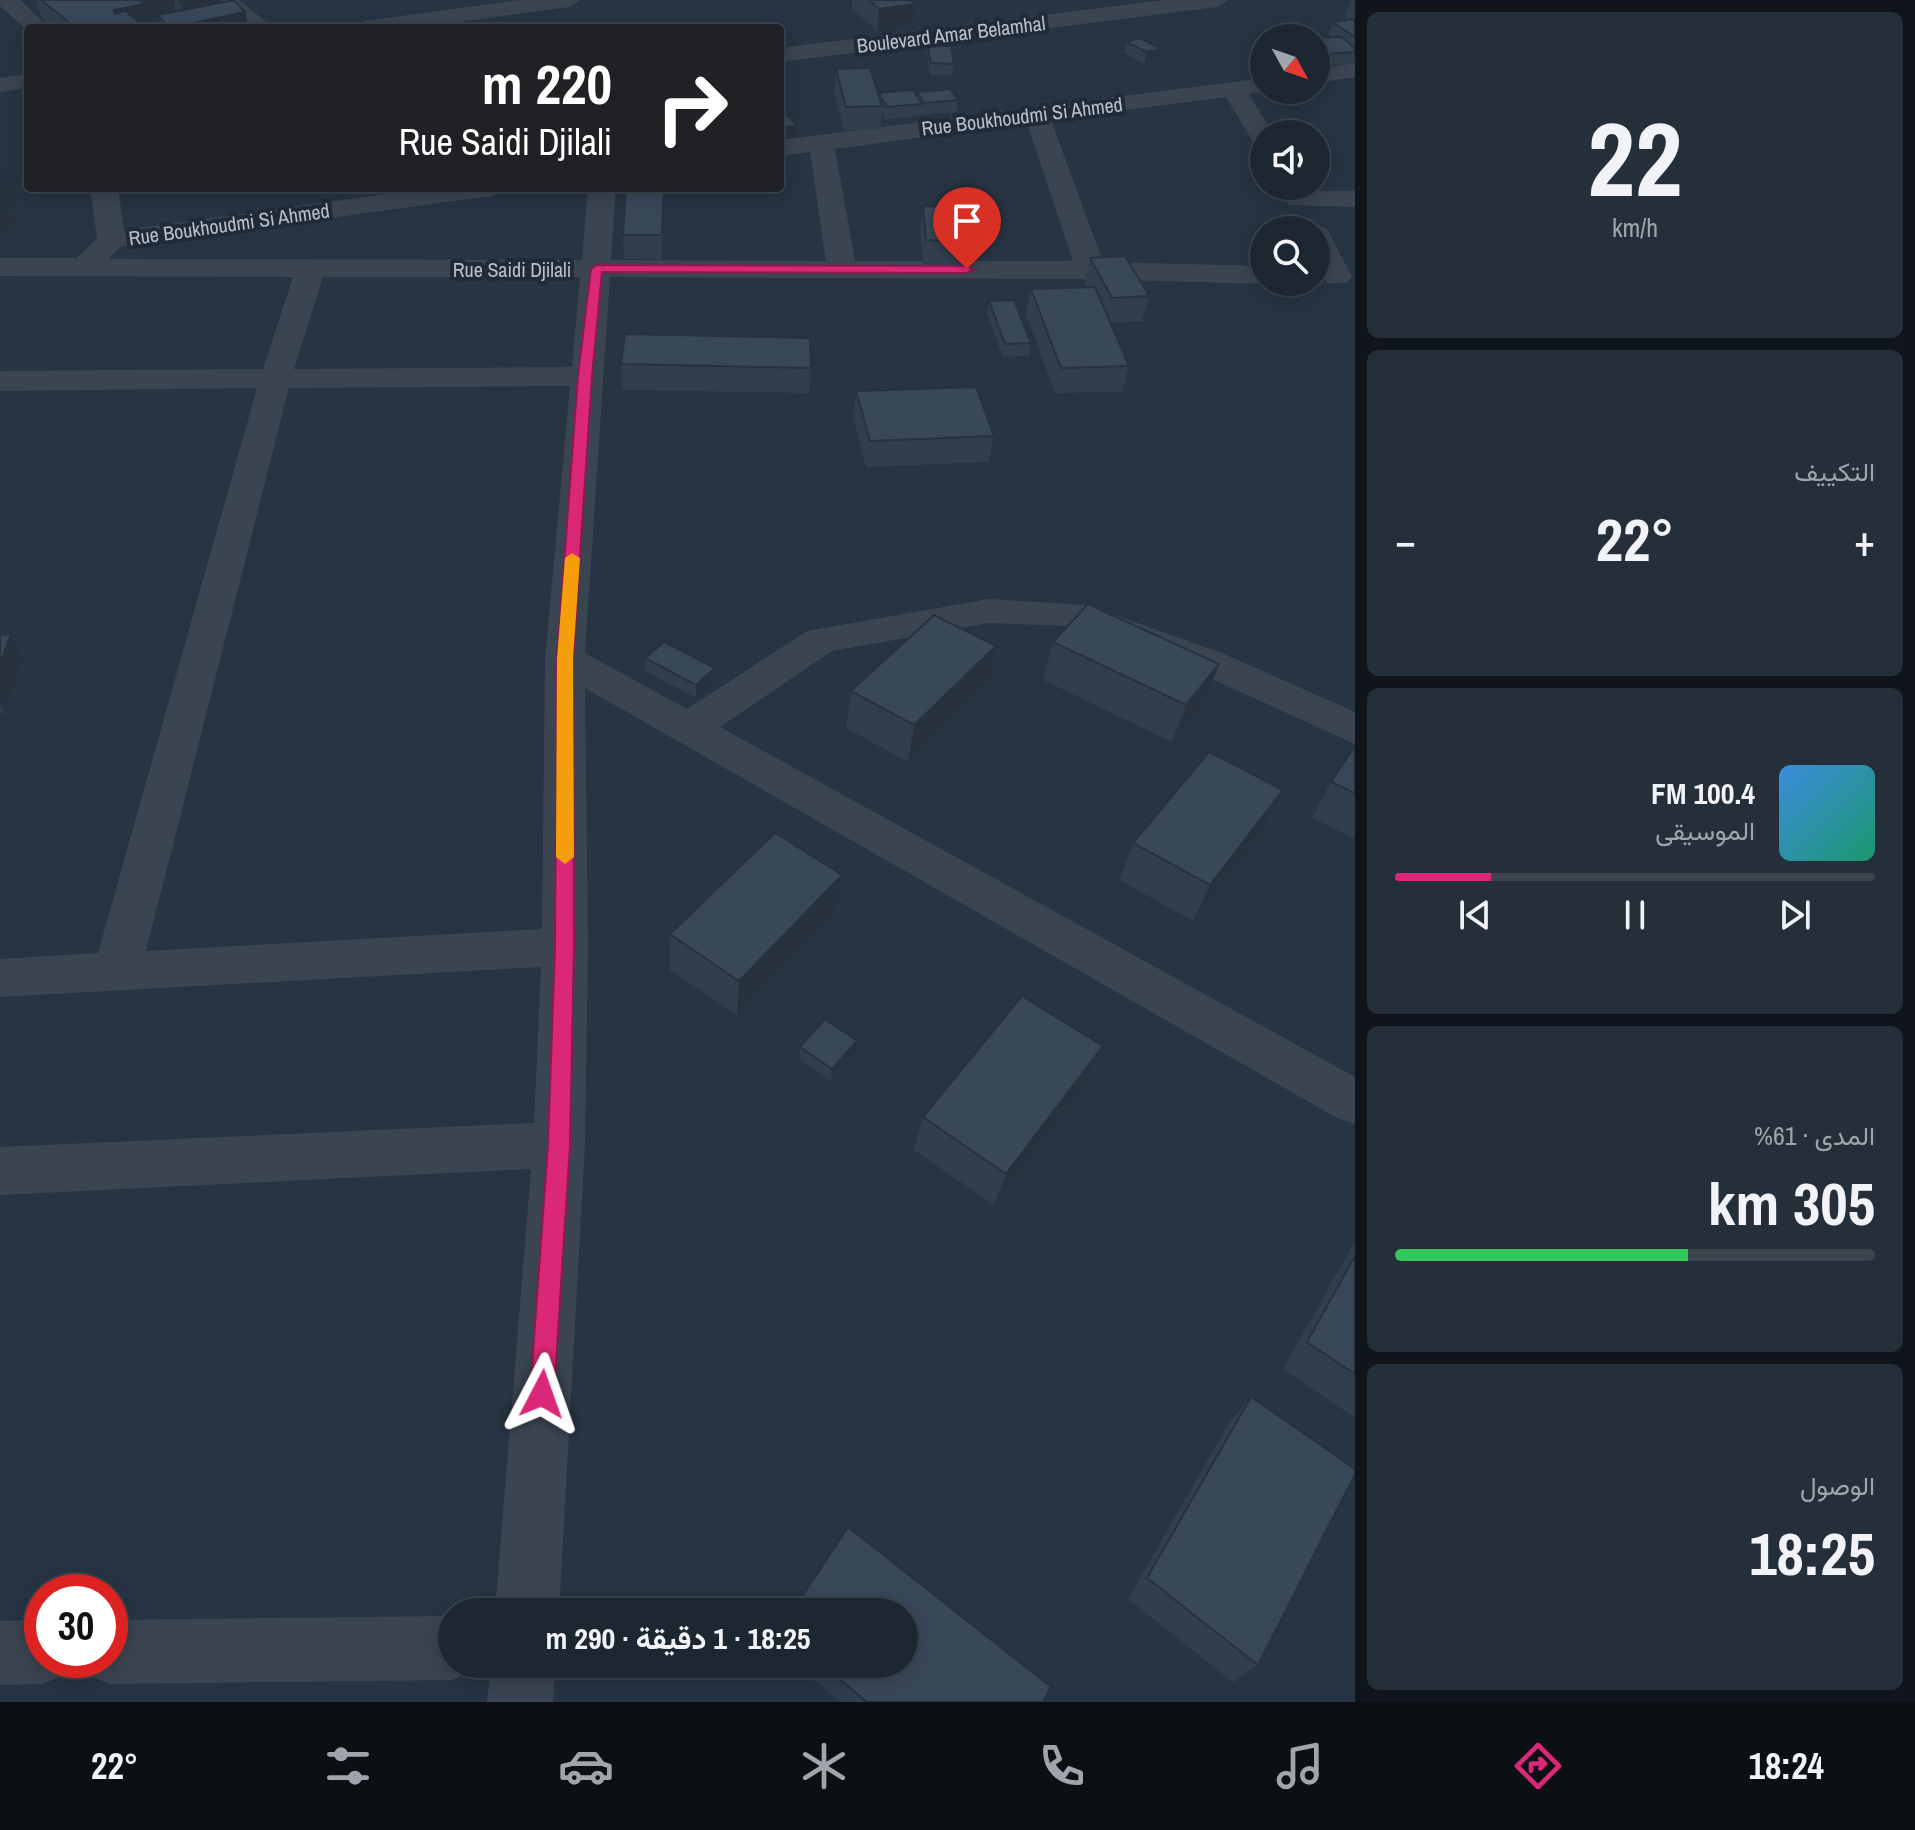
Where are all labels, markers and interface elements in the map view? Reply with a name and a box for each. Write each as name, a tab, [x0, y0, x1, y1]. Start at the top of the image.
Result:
street label: Boulevard Amar Belamhal	[855, 9, 1047, 59]
north arrow	[1250, 24, 1330, 104]
map controls	[1250, 24, 1330, 296]
text: 220 m	[482, 46, 612, 121]
icon: right	[640, 56, 744, 160]
text: 22	[1588, 88, 1682, 228]
street label: Rue Boukhoudmi Si Ahmed	[920, 90, 1124, 142]
text: Rue Saidi Djilali	[399, 118, 612, 166]
button: sound	[1250, 120, 1330, 200]
pin	[933, 187, 1001, 269]
street label: Rue Boukhoudmi Si Ahmed	[127, 197, 331, 251]
icon: arrive	[945, 199, 989, 243]
text: km/h	[1612, 210, 1658, 245]
button: search	[1250, 216, 1330, 296]
street label: Rue Saidi Djilali	[453, 256, 571, 283]
text: التكييف	[1794, 454, 1875, 489]
text: 22°	[1596, 499, 1674, 580]
text: −	[1395, 510, 1416, 570]
text: +	[1854, 510, 1875, 570]
text: 100.4 FM	[1651, 773, 1755, 813]
text: الموسيقى	[1655, 813, 1755, 848]
icon: previous	[1453, 893, 1497, 937]
icon: pause	[1613, 893, 1657, 937]
icon: next	[1773, 893, 1817, 937]
text: المدى · 61%	[1754, 1118, 1875, 1153]
text: 305 km	[1708, 1163, 1875, 1244]
position arrow	[500, 1352, 584, 1436]
text: الوصول	[1800, 1468, 1875, 1503]
text: 18:25	[1749, 1513, 1875, 1594]
speed limit sign: 30	[24, 1574, 128, 1678]
text: 18:25 · 1 دقيقة · 290 m	[545, 1618, 811, 1658]
icon: filters	[320, 1738, 376, 1794]
icon: car	[558, 1738, 614, 1794]
icon: climate	[796, 1738, 852, 1794]
icon: phone	[1034, 1738, 1090, 1794]
icon: music	[1272, 1738, 1328, 1794]
icon: directions	[1510, 1738, 1566, 1794]
text: 22°	[91, 1742, 138, 1790]
text: 18:24	[1748, 1742, 1824, 1790]

